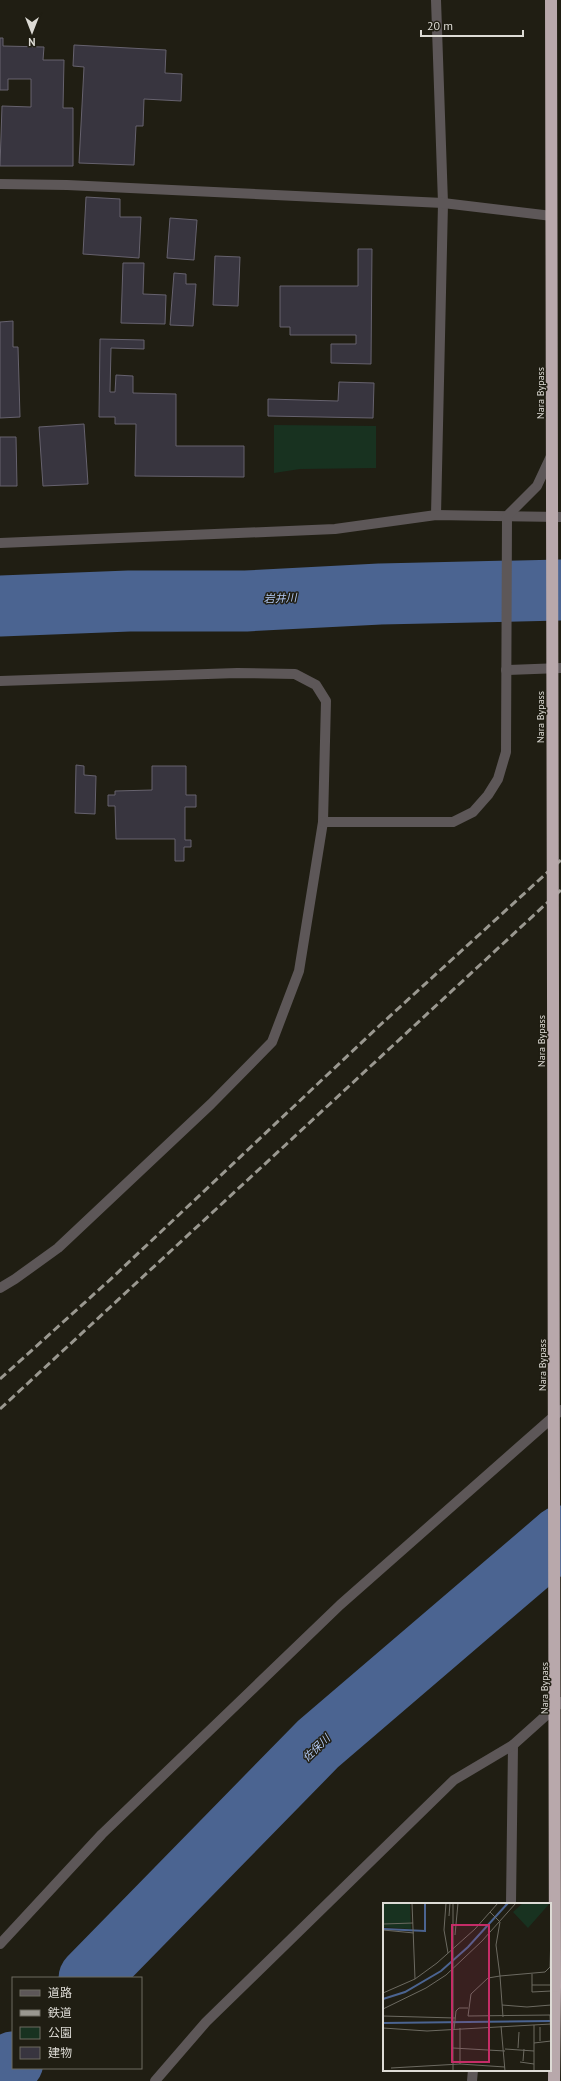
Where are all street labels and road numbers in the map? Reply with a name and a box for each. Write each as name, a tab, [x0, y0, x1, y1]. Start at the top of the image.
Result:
street label: Nara Bypass	[534, 367, 547, 419]
street label: Nara Bypass	[534, 691, 547, 743]
street label: Nara Bypass	[535, 1015, 548, 1067]
street label: Nara Bypass	[536, 1339, 549, 1391]
street label: Nara Bypass	[538, 1662, 551, 1714]

